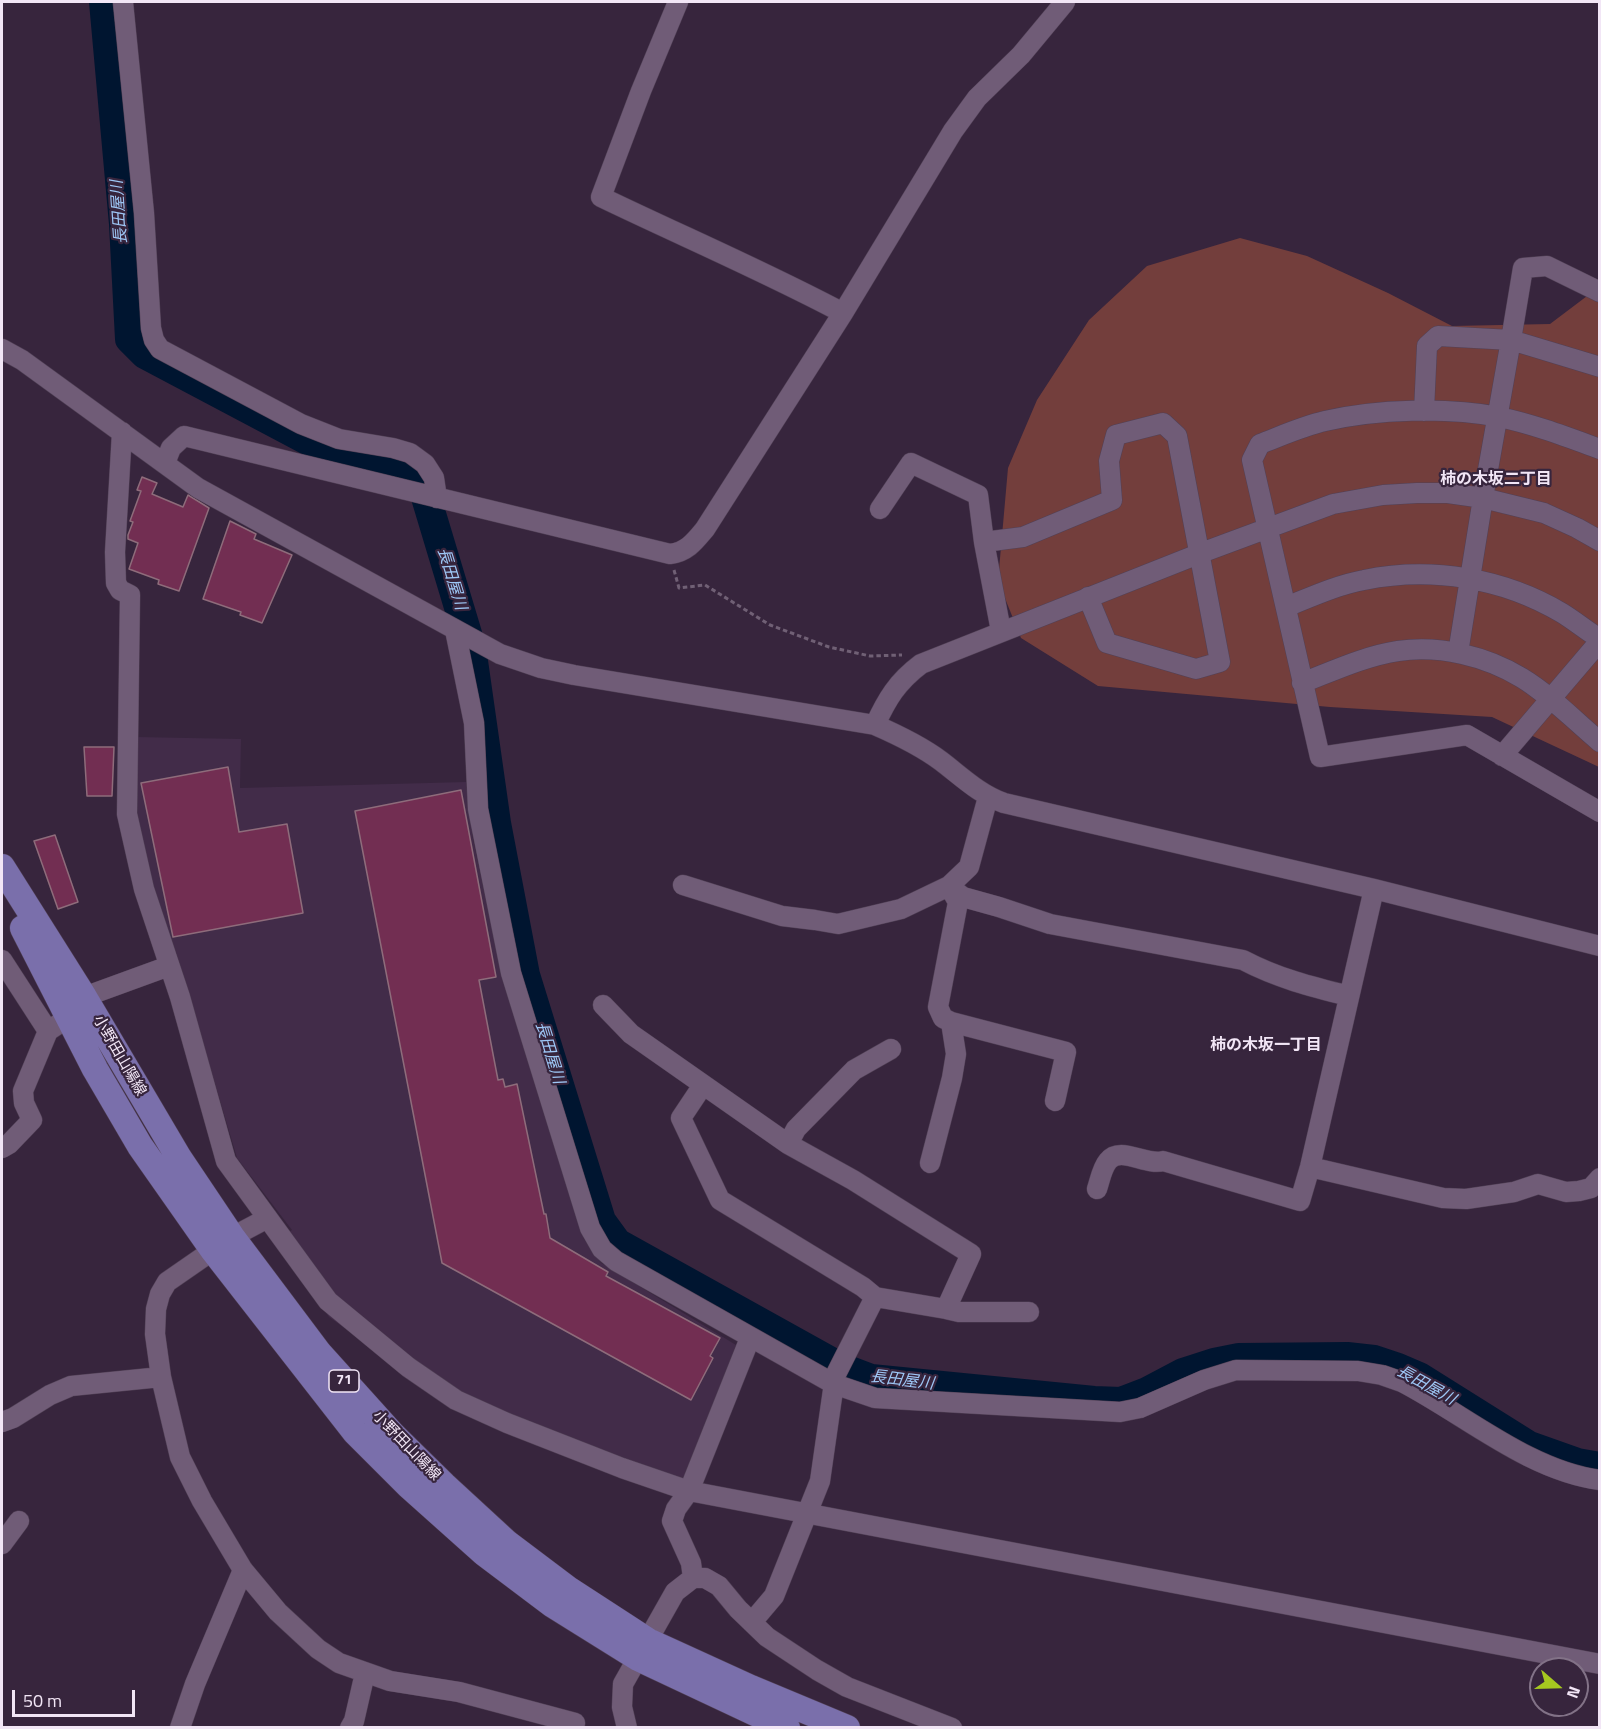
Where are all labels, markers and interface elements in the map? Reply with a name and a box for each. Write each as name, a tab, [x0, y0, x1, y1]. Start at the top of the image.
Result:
water label: 長田屋川	[108, 179, 132, 245]
district label: 柿の木坂二丁目	[1440, 470, 1552, 490]
water label: 長田屋川	[432, 546, 470, 612]
street label: 小野田山陽線	[89, 1013, 149, 1099]
water label: 長田屋川	[530, 1020, 568, 1086]
district label: 柿の木坂一丁目	[1210, 1036, 1322, 1056]
water label: 長田屋川	[1393, 1362, 1459, 1410]
water label: 長田屋川	[869, 1368, 935, 1394]
road number: 71	[329, 1370, 359, 1392]
street label: 小野田山陽線	[368, 1407, 444, 1485]
north arrow	[1529, 1657, 1589, 1717]
scale bar	[15, 1678, 138, 1716]
text: N	[1561, 1683, 1587, 1702]
text: 50 m	[23, 1687, 62, 1714]

